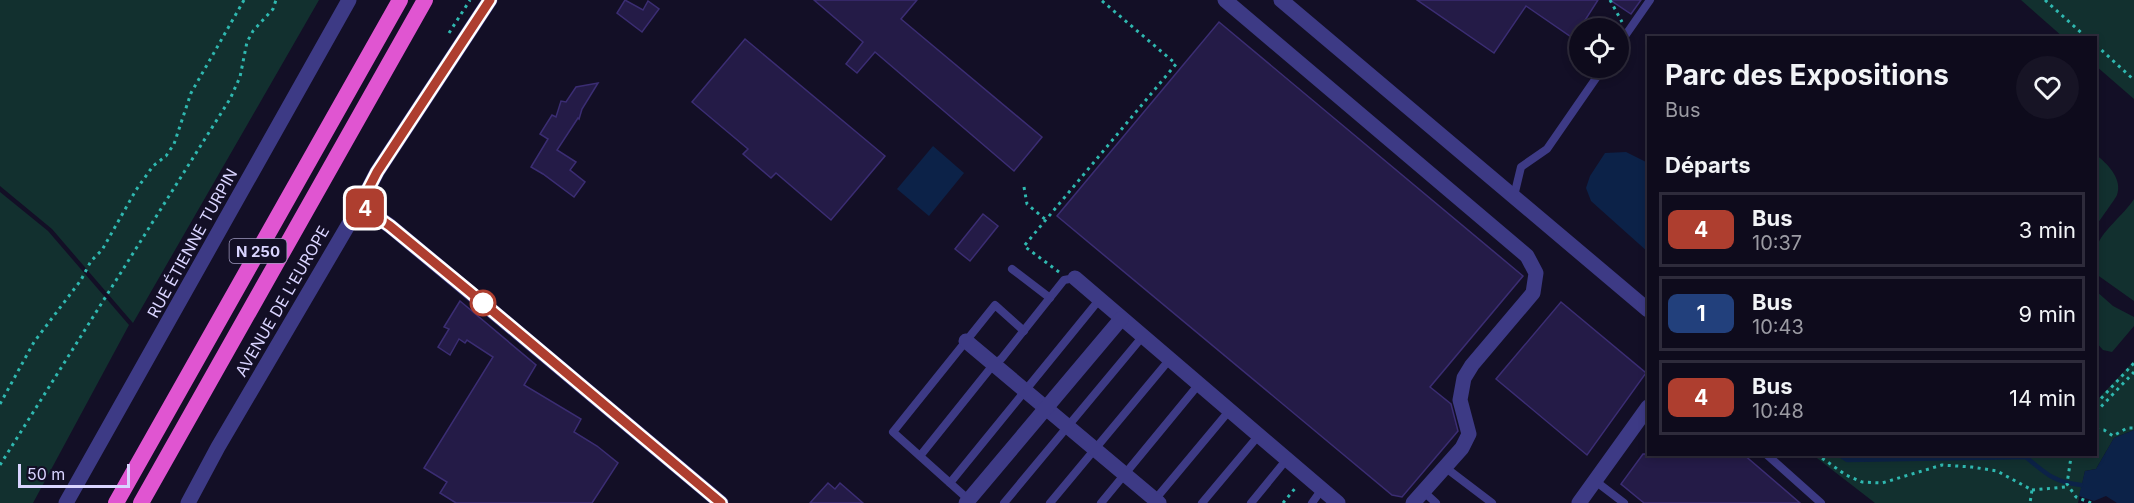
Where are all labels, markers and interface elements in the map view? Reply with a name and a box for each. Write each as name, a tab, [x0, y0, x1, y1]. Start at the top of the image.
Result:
map controls	[1569, 18, 1629, 78]
button: locate	[1569, 18, 1629, 78]
button: heart	[2016, 56, 2079, 119]
text: Parc des Expositions	[1665, 58, 1949, 92]
text: Bus	[1665, 98, 1700, 122]
text: Départs	[1665, 152, 1750, 178]
street label: RUE ÉTIENNE TURPIN	[143, 165, 241, 321]
line badge: 4	[346, 188, 385, 228]
text: 4	[358, 196, 372, 221]
text: Bus	[1752, 205, 1793, 231]
text: 4	[1694, 217, 1708, 242]
text: 3 min	[2019, 217, 2076, 243]
street label: AVENUE DE L'EUROPE	[231, 222, 333, 380]
text: 10:37	[1752, 231, 1802, 255]
road number: N 250	[230, 239, 286, 263]
text: Bus	[1752, 289, 1793, 315]
unlabelled marker	[470, 290, 496, 316]
text: 1	[1696, 301, 1706, 326]
text: 9 min	[2019, 301, 2076, 327]
text: 10:43	[1752, 315, 1804, 339]
text: Bus	[1752, 373, 1793, 399]
text: 4	[1694, 385, 1708, 410]
text: 14 min	[2009, 385, 2076, 411]
text: 10:48	[1752, 399, 1804, 423]
scale bar	[18, 461, 130, 488]
text: 50 m	[27, 464, 65, 484]

